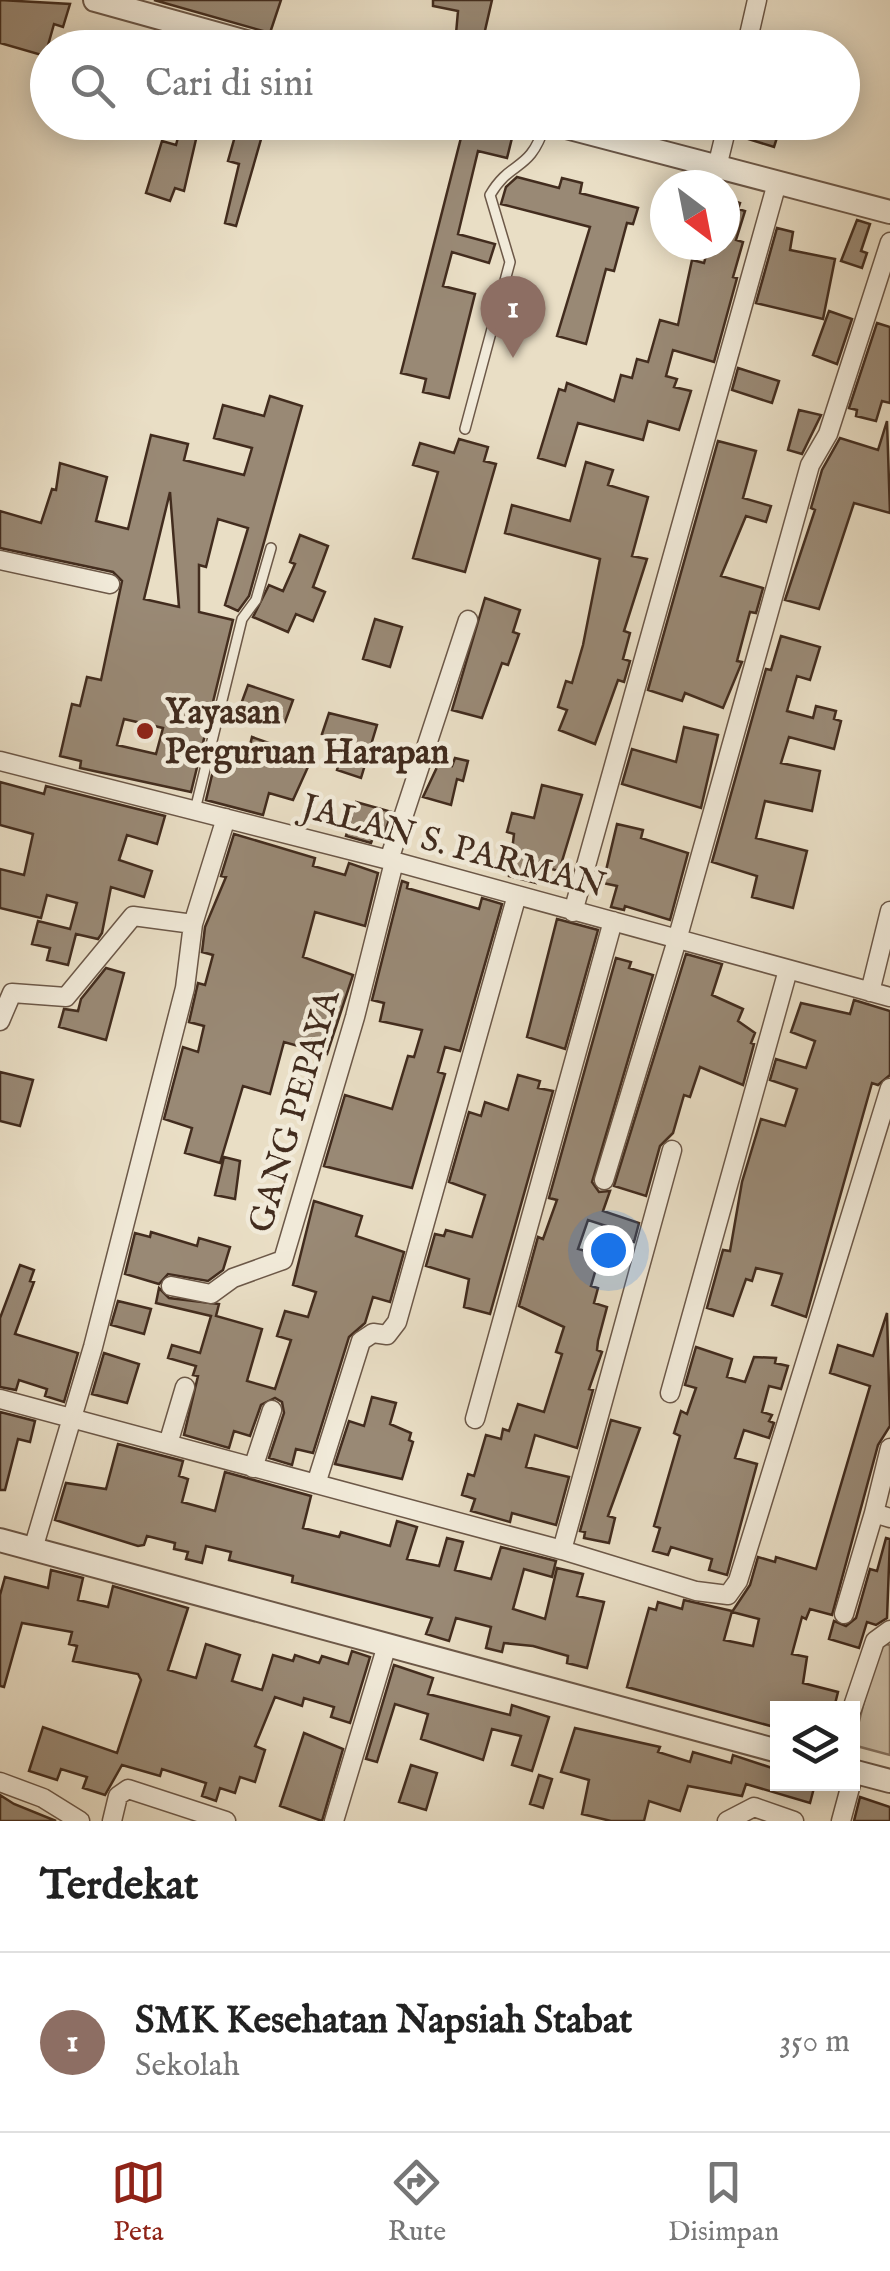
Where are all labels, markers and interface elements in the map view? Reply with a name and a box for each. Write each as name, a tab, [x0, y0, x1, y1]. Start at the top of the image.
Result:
search box	[30, 30, 860, 140]
icon: search	[65, 58, 120, 113]
text: Cari di sini	[145, 61, 314, 109]
north arrow	[650, 170, 740, 260]
pin: 1	[480, 276, 546, 358]
place label: Yayasan Perguruan Harapan	[165, 691, 449, 776]
marker: Yayasan Perguruan Harapan	[134, 720, 156, 742]
street label: JALAN S. PARMAN	[293, 784, 610, 910]
street label: GANG PEPAYA	[239, 984, 352, 1238]
your location	[583, 1225, 634, 1276]
map controls	[770, 1701, 860, 1791]
button: layers	[770, 1701, 860, 1791]
text: Terdekat	[40, 1860, 198, 1913]
text: SMK Kesehatan Napsiah Stabat	[135, 1998, 632, 2046]
text: 1	[67, 2022, 78, 2063]
text: 350 m	[779, 2022, 850, 2063]
text: Sekolah	[135, 2046, 240, 2087]
tab: Peta	[111, 2155, 166, 2250]
tab: Rute	[388, 2155, 446, 2250]
tab: Disimpan	[668, 2155, 779, 2250]

